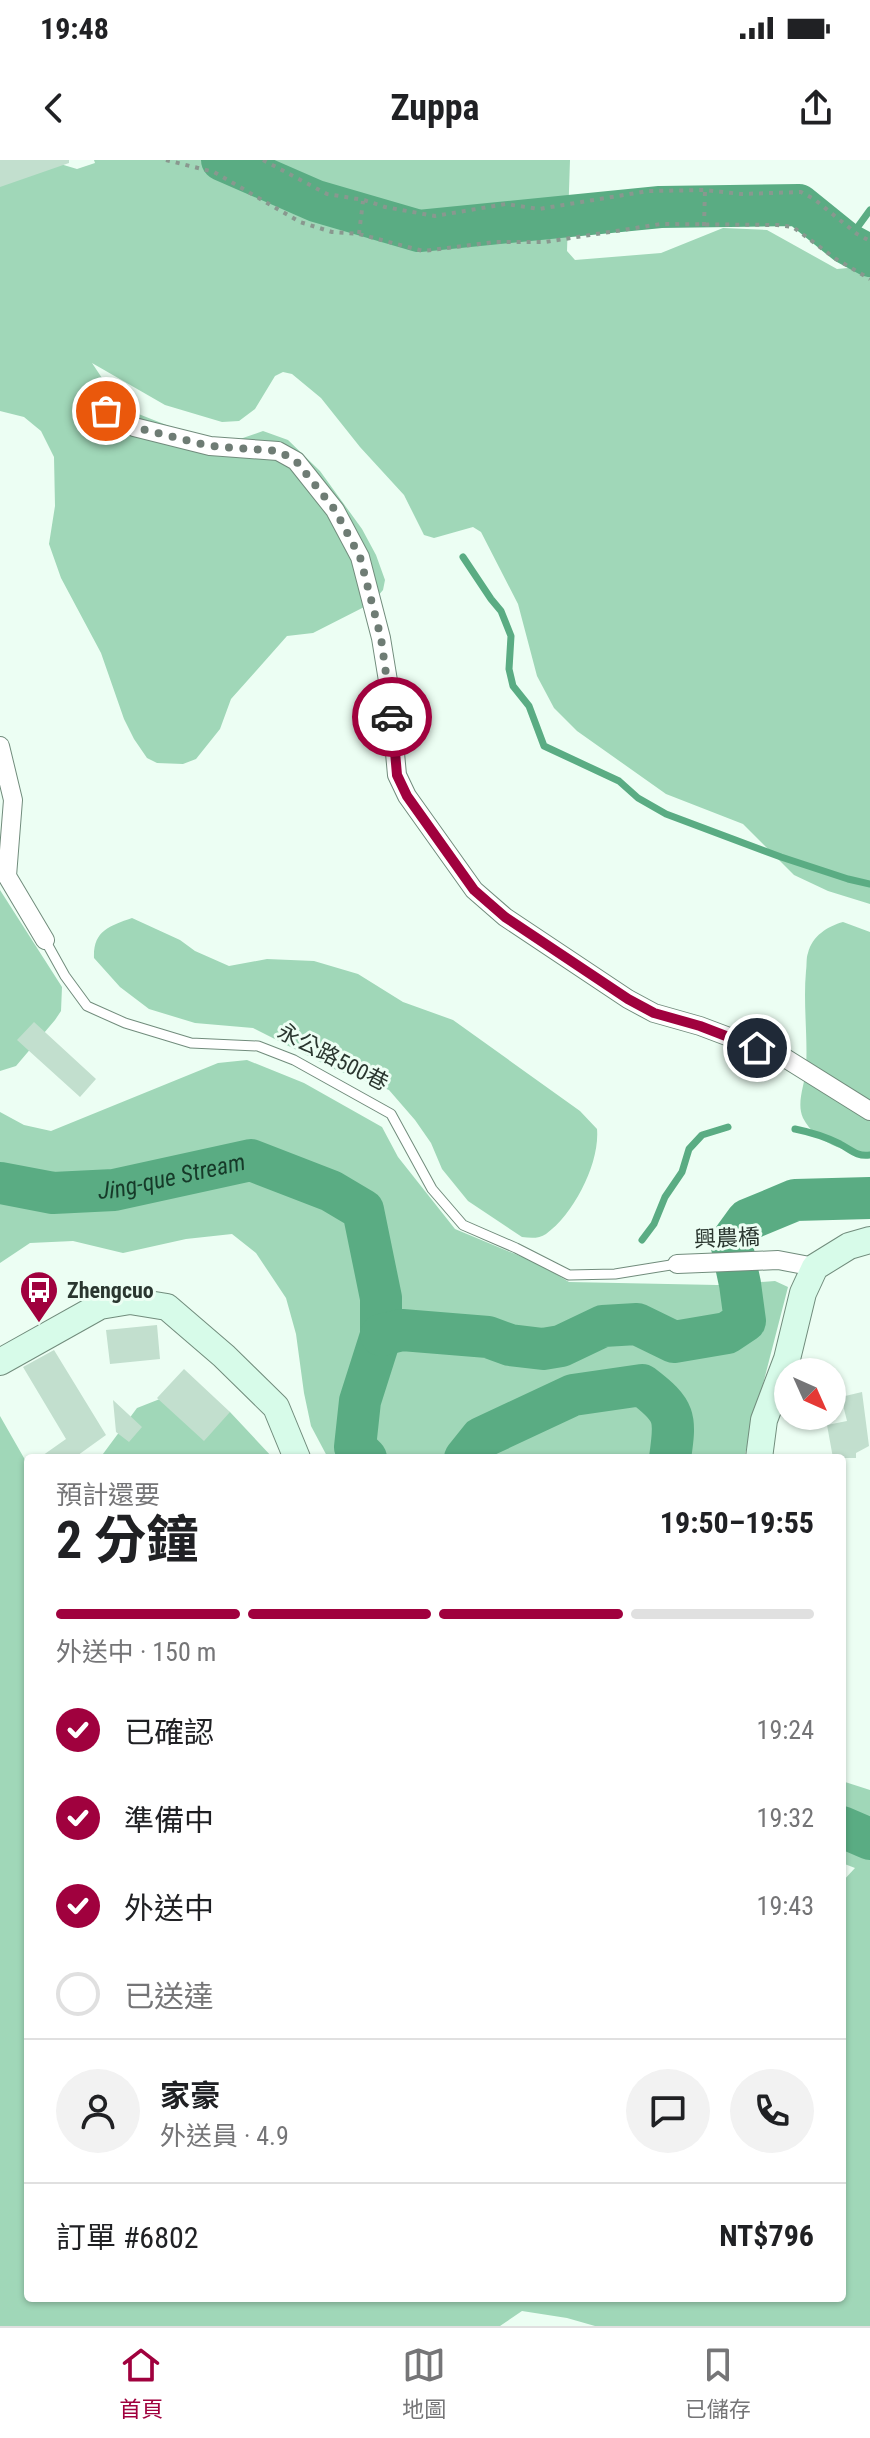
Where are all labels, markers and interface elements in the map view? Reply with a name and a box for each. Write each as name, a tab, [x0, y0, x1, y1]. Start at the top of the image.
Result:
text: 19:48	[40, 11, 109, 46]
icon: back	[32, 86, 76, 130]
icon: share	[794, 86, 838, 130]
text: Zuppa	[390, 87, 480, 129]
pin	[72, 377, 140, 445]
icon: bag	[84, 389, 128, 433]
courier	[352, 677, 432, 757]
icon: car	[370, 695, 414, 739]
pin	[723, 1014, 791, 1082]
street label: 永公路500巷	[274, 1018, 392, 1096]
icon: home	[735, 1026, 779, 1070]
water label: Jing-que Stream	[97, 1148, 248, 1205]
street label: 興農橋	[694, 1224, 760, 1252]
bus stop icon: Zhengcuo	[18, 1269, 60, 1324]
place label: Zhengcuo	[67, 1278, 154, 1303]
north arrow	[774, 1358, 846, 1430]
map controls	[774, 1358, 846, 1430]
text: 預計還要	[56, 1480, 160, 1510]
text: 19:50–19:55	[660, 1505, 814, 1540]
text: 2 分鐘	[56, 1510, 198, 1571]
text: 外送中 · 150 m	[56, 1637, 216, 1667]
icon: check	[56, 1708, 100, 1752]
text: 已確認	[124, 1715, 214, 1750]
text: 19:24	[757, 1715, 814, 1745]
icon: check	[56, 1796, 100, 1840]
text: 準備中	[124, 1803, 214, 1838]
text: 19:32	[757, 1803, 814, 1833]
icon: check	[56, 1884, 100, 1928]
text: 外送中	[124, 1891, 214, 1926]
text: 19:43	[757, 1891, 814, 1921]
text: 已送達	[124, 1979, 214, 2014]
button: person	[56, 2069, 140, 2153]
button: chat	[626, 2069, 710, 2153]
button: phone	[730, 2069, 814, 2153]
text: 家豪	[160, 2078, 220, 2113]
text: 外送員 · 4.9	[160, 2121, 289, 2151]
text: NT$796	[719, 2218, 814, 2253]
text: 訂單 #6802	[56, 2220, 199, 2255]
tab: 首頁	[119, 2343, 163, 2423]
tab: 地圖	[402, 2343, 446, 2423]
tab: 已儲存	[685, 2343, 751, 2423]

